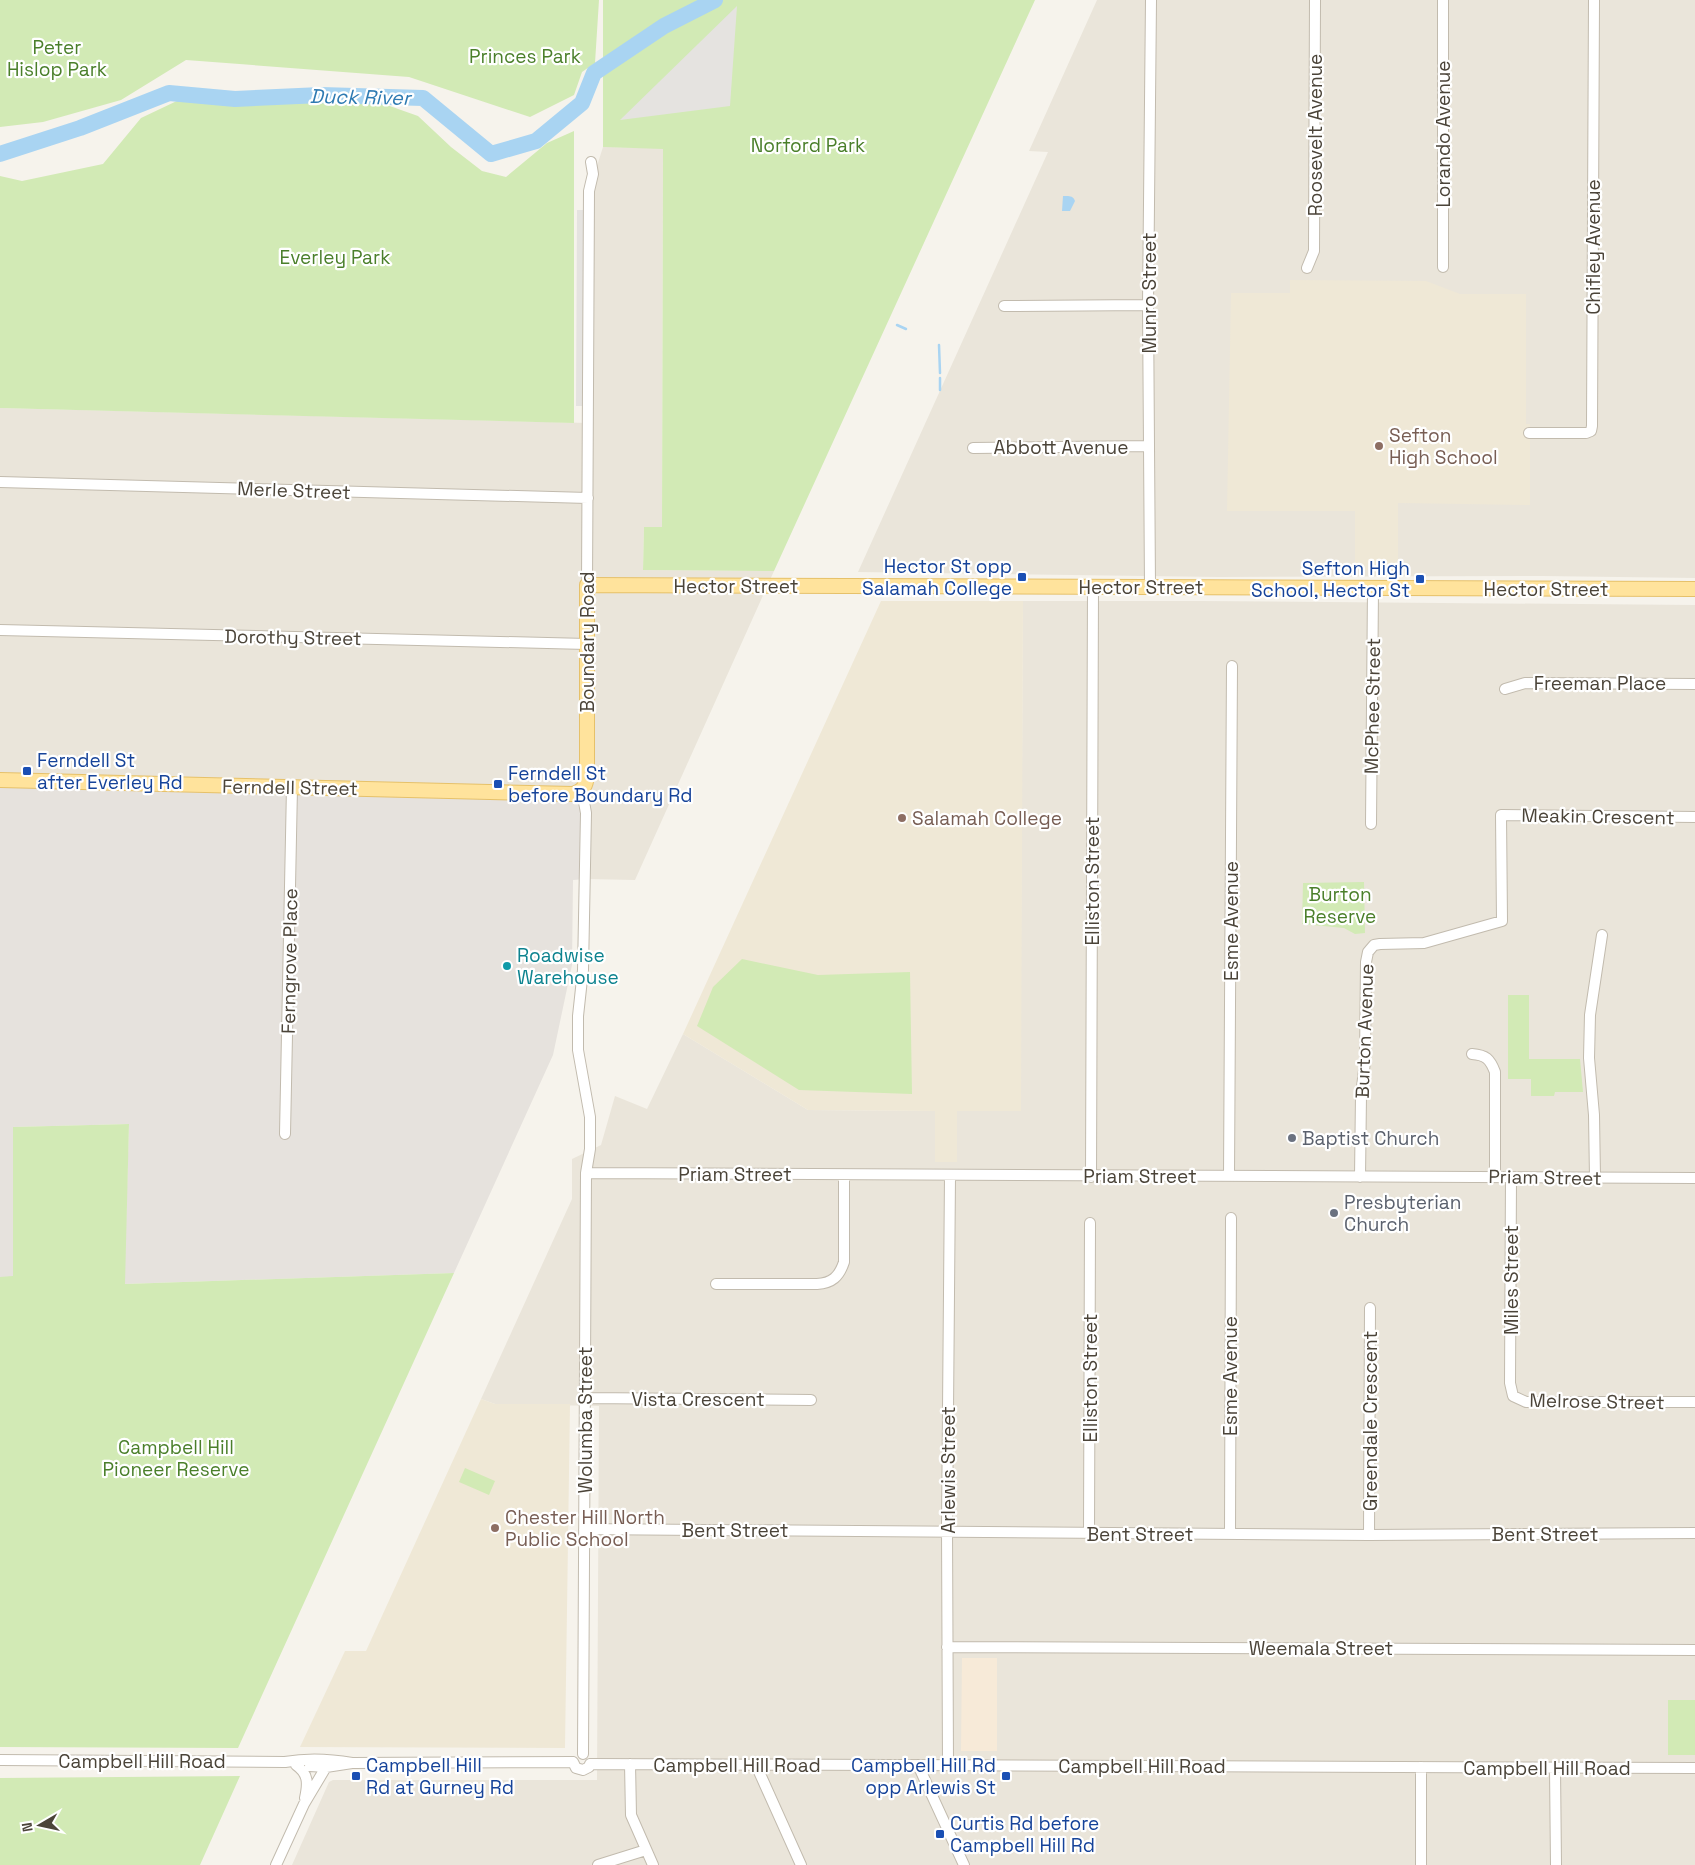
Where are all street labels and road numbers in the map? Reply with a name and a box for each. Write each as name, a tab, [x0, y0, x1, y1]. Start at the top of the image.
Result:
street label: Roosevelt Avenue	[1303, 54, 1328, 216]
street label: Lorando Avenue	[1431, 60, 1456, 208]
street label: Chifley Avenue	[1581, 179, 1606, 315]
street label: Munro Street	[1137, 232, 1162, 354]
street label: Abbott Avenue	[994, 435, 1128, 460]
street label: Merle Street	[237, 476, 351, 505]
street label: Boundary Road	[575, 571, 600, 713]
street label: Hector Street	[674, 574, 798, 599]
street label: Hector Street	[1079, 575, 1203, 600]
street label: Hector Street	[1484, 577, 1608, 602]
street label: Dorothy Street	[224, 624, 362, 651]
street label: McPhee Street	[1359, 638, 1386, 774]
street label: Freeman Place	[1534, 671, 1666, 696]
street label: Ferndell Street	[222, 774, 358, 801]
street label: Meakin Crescent	[1521, 803, 1675, 830]
street label: Elliston Street	[1080, 816, 1105, 946]
street label: Esme Avenue	[1219, 861, 1244, 981]
street label: Ferngrove Place	[276, 888, 303, 1034]
street label: Burton Avenue	[1350, 963, 1379, 1099]
street label: Priam Street	[678, 1162, 792, 1187]
street label: Priam Street	[1083, 1164, 1197, 1189]
street label: Priam Street	[1488, 1164, 1602, 1191]
street label: Miles Street	[1499, 1225, 1524, 1335]
street label: Elliston Street	[1078, 1313, 1103, 1443]
street label: Esme Avenue	[1218, 1316, 1243, 1436]
street label: Greendale Crescent	[1358, 1331, 1383, 1511]
street label: Wolumba Street	[573, 1347, 598, 1493]
street label: Vista Crescent	[631, 1387, 765, 1412]
street label: Melrose Street	[1529, 1388, 1665, 1415]
street label: Arlewis Street	[936, 1406, 961, 1534]
street label: Bent Street	[682, 1518, 788, 1543]
street label: Bent Street	[1087, 1522, 1193, 1547]
street label: Bent Street	[1492, 1522, 1598, 1547]
street label: Weemala Street	[1249, 1636, 1393, 1661]
street label: Campbell Hill Road	[58, 1749, 226, 1774]
street label: Campbell Hill Road	[653, 1753, 821, 1778]
street label: Campbell Hill Road	[1058, 1754, 1226, 1779]
street label: Campbell Hill Road	[1463, 1756, 1631, 1781]

